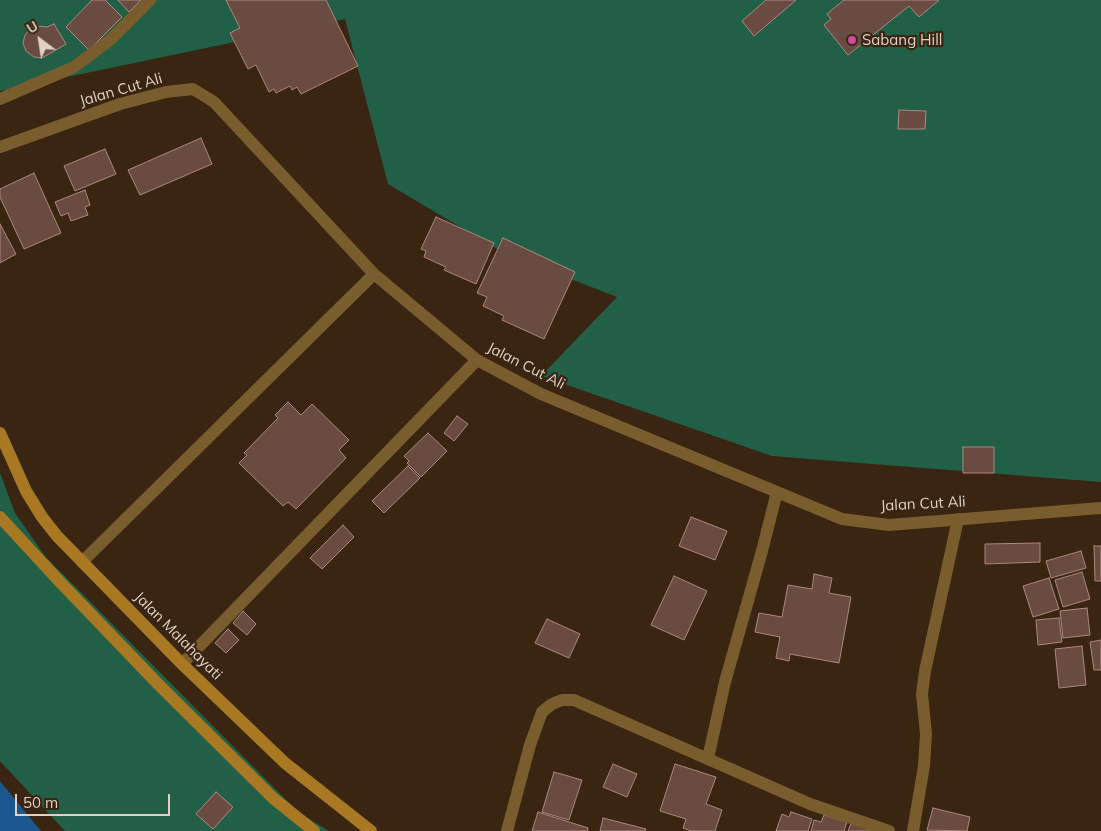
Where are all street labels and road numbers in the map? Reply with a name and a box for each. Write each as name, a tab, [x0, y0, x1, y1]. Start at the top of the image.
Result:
street label: Jalan Cut Ali	[78, 70, 164, 110]
street label: Jalan Cut Ali	[484, 339, 568, 393]
street label: Jalan Cut Ali	[880, 493, 966, 515]
street label: Jalan Malahayati	[130, 588, 226, 684]

